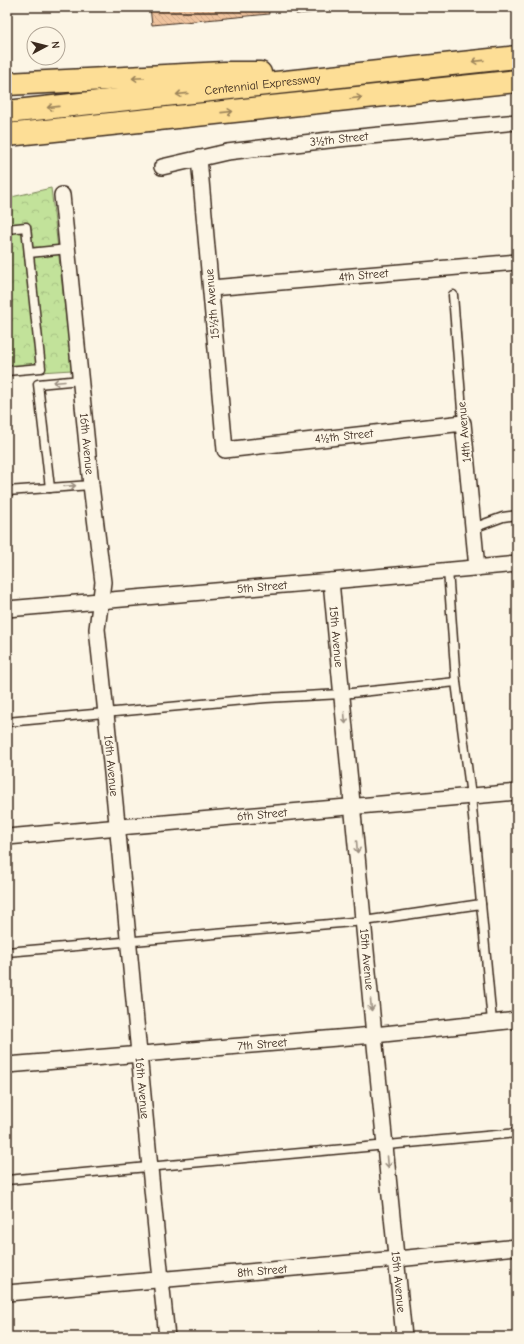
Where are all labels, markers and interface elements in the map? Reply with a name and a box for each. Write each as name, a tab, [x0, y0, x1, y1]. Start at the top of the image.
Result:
north arrow	[26, 26, 66, 66]
text: N	[49, 40, 62, 49]
one-way arrow	[472, 58, 485, 65]
street label: Centennial Expressway	[204, 71, 322, 98]
one-way arrow	[132, 74, 145, 81]
one-way arrow	[176, 90, 189, 97]
one-way arrow	[349, 94, 362, 101]
one-way arrow	[47, 103, 60, 111]
one-way arrow	[220, 109, 233, 116]
street label: 3½th Street	[309, 129, 370, 149]
street label: 4th Street	[338, 266, 389, 284]
street label: 15½th Avenue	[202, 268, 222, 340]
one-way arrow	[53, 378, 66, 386]
street label: 14th Avenue	[454, 401, 474, 463]
street label: 16th Avenue	[77, 412, 97, 475]
street label: 4½th Street	[314, 426, 374, 446]
one-way arrow	[63, 483, 76, 490]
street label: 5th Street	[236, 578, 288, 596]
street label: 15th Avenue	[326, 605, 346, 668]
one-way arrow	[341, 711, 348, 724]
street label: 16th Avenue	[101, 734, 121, 797]
street label: 6th Street	[236, 805, 288, 824]
one-way arrow	[354, 840, 361, 853]
street label: 15th Avenue	[357, 928, 377, 991]
one-way arrow	[368, 998, 375, 1011]
street label: 7th Street	[237, 1035, 288, 1053]
street label: 16th Avenue	[132, 1057, 152, 1120]
one-way arrow	[384, 1155, 391, 1168]
street label: 15th Avenue	[388, 1250, 409, 1313]
street label: 8th Street	[236, 1262, 288, 1280]

